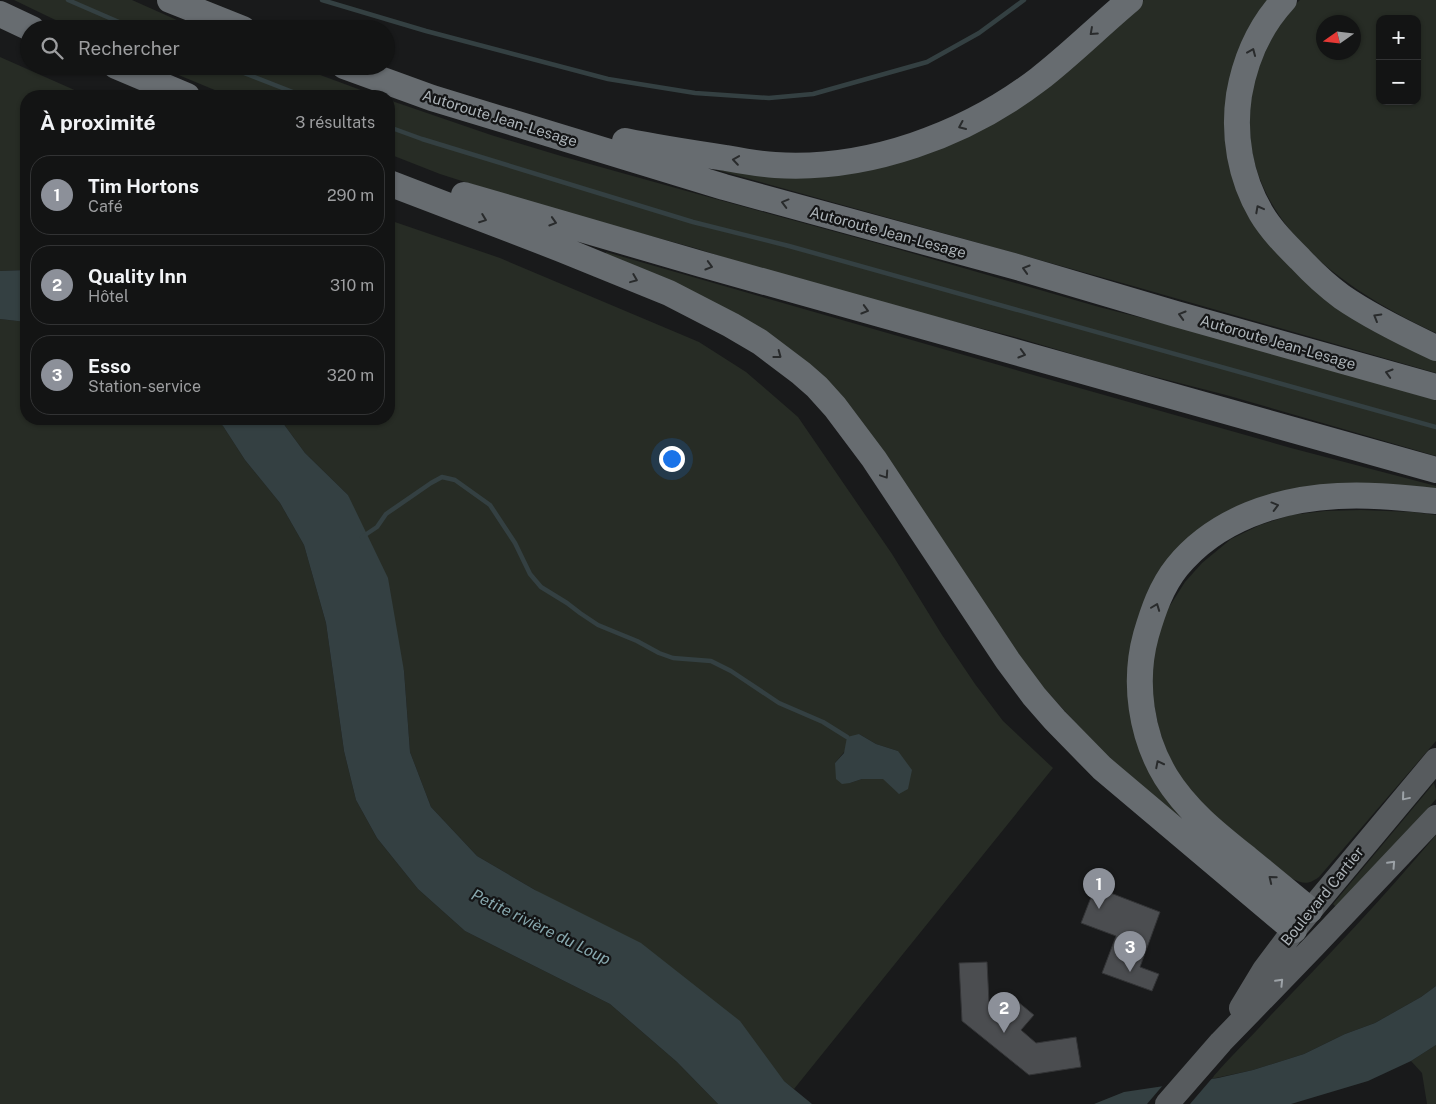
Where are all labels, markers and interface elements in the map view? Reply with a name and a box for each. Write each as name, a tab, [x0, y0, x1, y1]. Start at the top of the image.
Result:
north arrow	[1316, 15, 1361, 60]
map controls	[1376, 15, 1421, 105]
button: +	[1376, 15, 1421, 60]
search box	[20, 20, 395, 75]
one-way arrow	[1090, 27, 1099, 36]
icon: search	[38, 34, 66, 62]
text: Rechercher	[78, 37, 180, 59]
one-way arrow	[1245, 48, 1256, 57]
button: −	[1376, 60, 1421, 105]
street label: Autoroute Jean-Lesage	[420, 86, 580, 150]
text: À proximité	[40, 110, 156, 135]
text: 3 résultats	[295, 113, 375, 132]
one-way arrow	[958, 120, 967, 131]
one-way arrow	[731, 155, 739, 166]
text: Tim Hortons	[88, 175, 199, 197]
text: 1	[54, 186, 60, 205]
text: 290 m	[327, 186, 374, 205]
text: Café	[88, 197, 123, 216]
one-way arrow	[781, 199, 790, 209]
street label: Autoroute Jean-Lesage	[808, 203, 968, 261]
one-way arrow	[1255, 205, 1265, 214]
one-way arrow	[478, 213, 487, 223]
one-way arrow	[548, 216, 556, 226]
one-way arrow	[704, 261, 712, 271]
text: Quality Inn	[88, 265, 187, 287]
one-way arrow	[1023, 265, 1031, 275]
one-way arrow	[629, 273, 638, 283]
text: 2	[52, 276, 62, 295]
text: 310 m	[330, 276, 374, 295]
text: Hôtel	[88, 287, 129, 306]
one-way arrow	[861, 304, 870, 315]
one-way arrow	[1178, 311, 1187, 321]
street label: Autoroute Jean-Lesage	[1198, 312, 1358, 372]
one-way arrow	[1373, 314, 1382, 324]
one-way arrow	[1017, 348, 1026, 359]
one-way arrow	[772, 349, 781, 358]
text: Esso	[88, 355, 131, 377]
text: 3	[52, 366, 62, 385]
text: 320 m	[327, 366, 374, 385]
one-way arrow	[1385, 369, 1394, 379]
text: Station-service	[88, 377, 201, 396]
your location	[659, 446, 685, 472]
one-way arrow	[879, 469, 888, 479]
one-way arrow	[1271, 501, 1279, 512]
one-way arrow	[1149, 603, 1160, 612]
one-way arrow	[1155, 760, 1165, 769]
one-way arrow	[1402, 791, 1410, 800]
street label: Boulevard Cartier	[1277, 843, 1367, 949]
one-way arrow	[1386, 861, 1395, 870]
pin: 1	[1083, 868, 1115, 909]
one-way arrow	[1269, 876, 1278, 884]
water label: Petite rivière du Loup	[468, 885, 614, 969]
pin: 3	[1114, 931, 1146, 972]
one-way arrow	[1274, 978, 1283, 987]
pin: 2	[988, 992, 1020, 1033]

